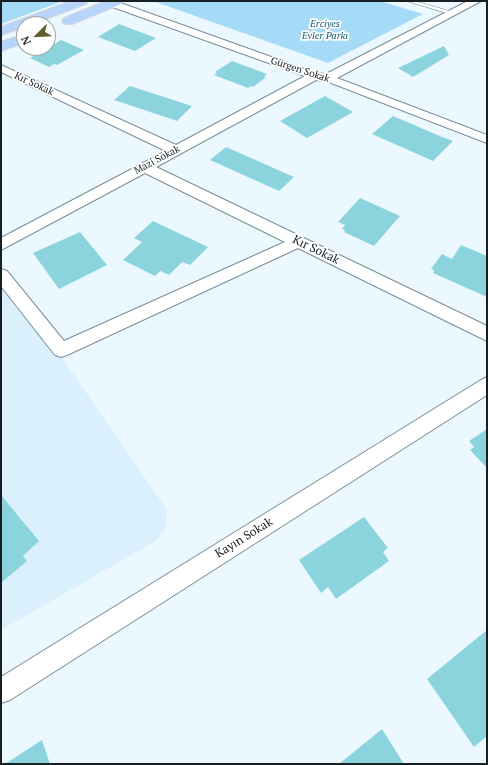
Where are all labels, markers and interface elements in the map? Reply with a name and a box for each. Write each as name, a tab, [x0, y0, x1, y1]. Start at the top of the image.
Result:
north arrow	[16, 16, 56, 56]
park label: Erciyes Evler Parkı	[302, 18, 348, 42]
text: N	[18, 34, 34, 47]
street label: Gürgen Sokak	[269, 55, 331, 85]
street label: Kır Sokak	[12, 70, 56, 98]
street label: Mazi Sokak	[132, 143, 182, 177]
street label: Kır Sokak	[290, 232, 342, 268]
street label: Kayın Sokak	[213, 515, 275, 561]

